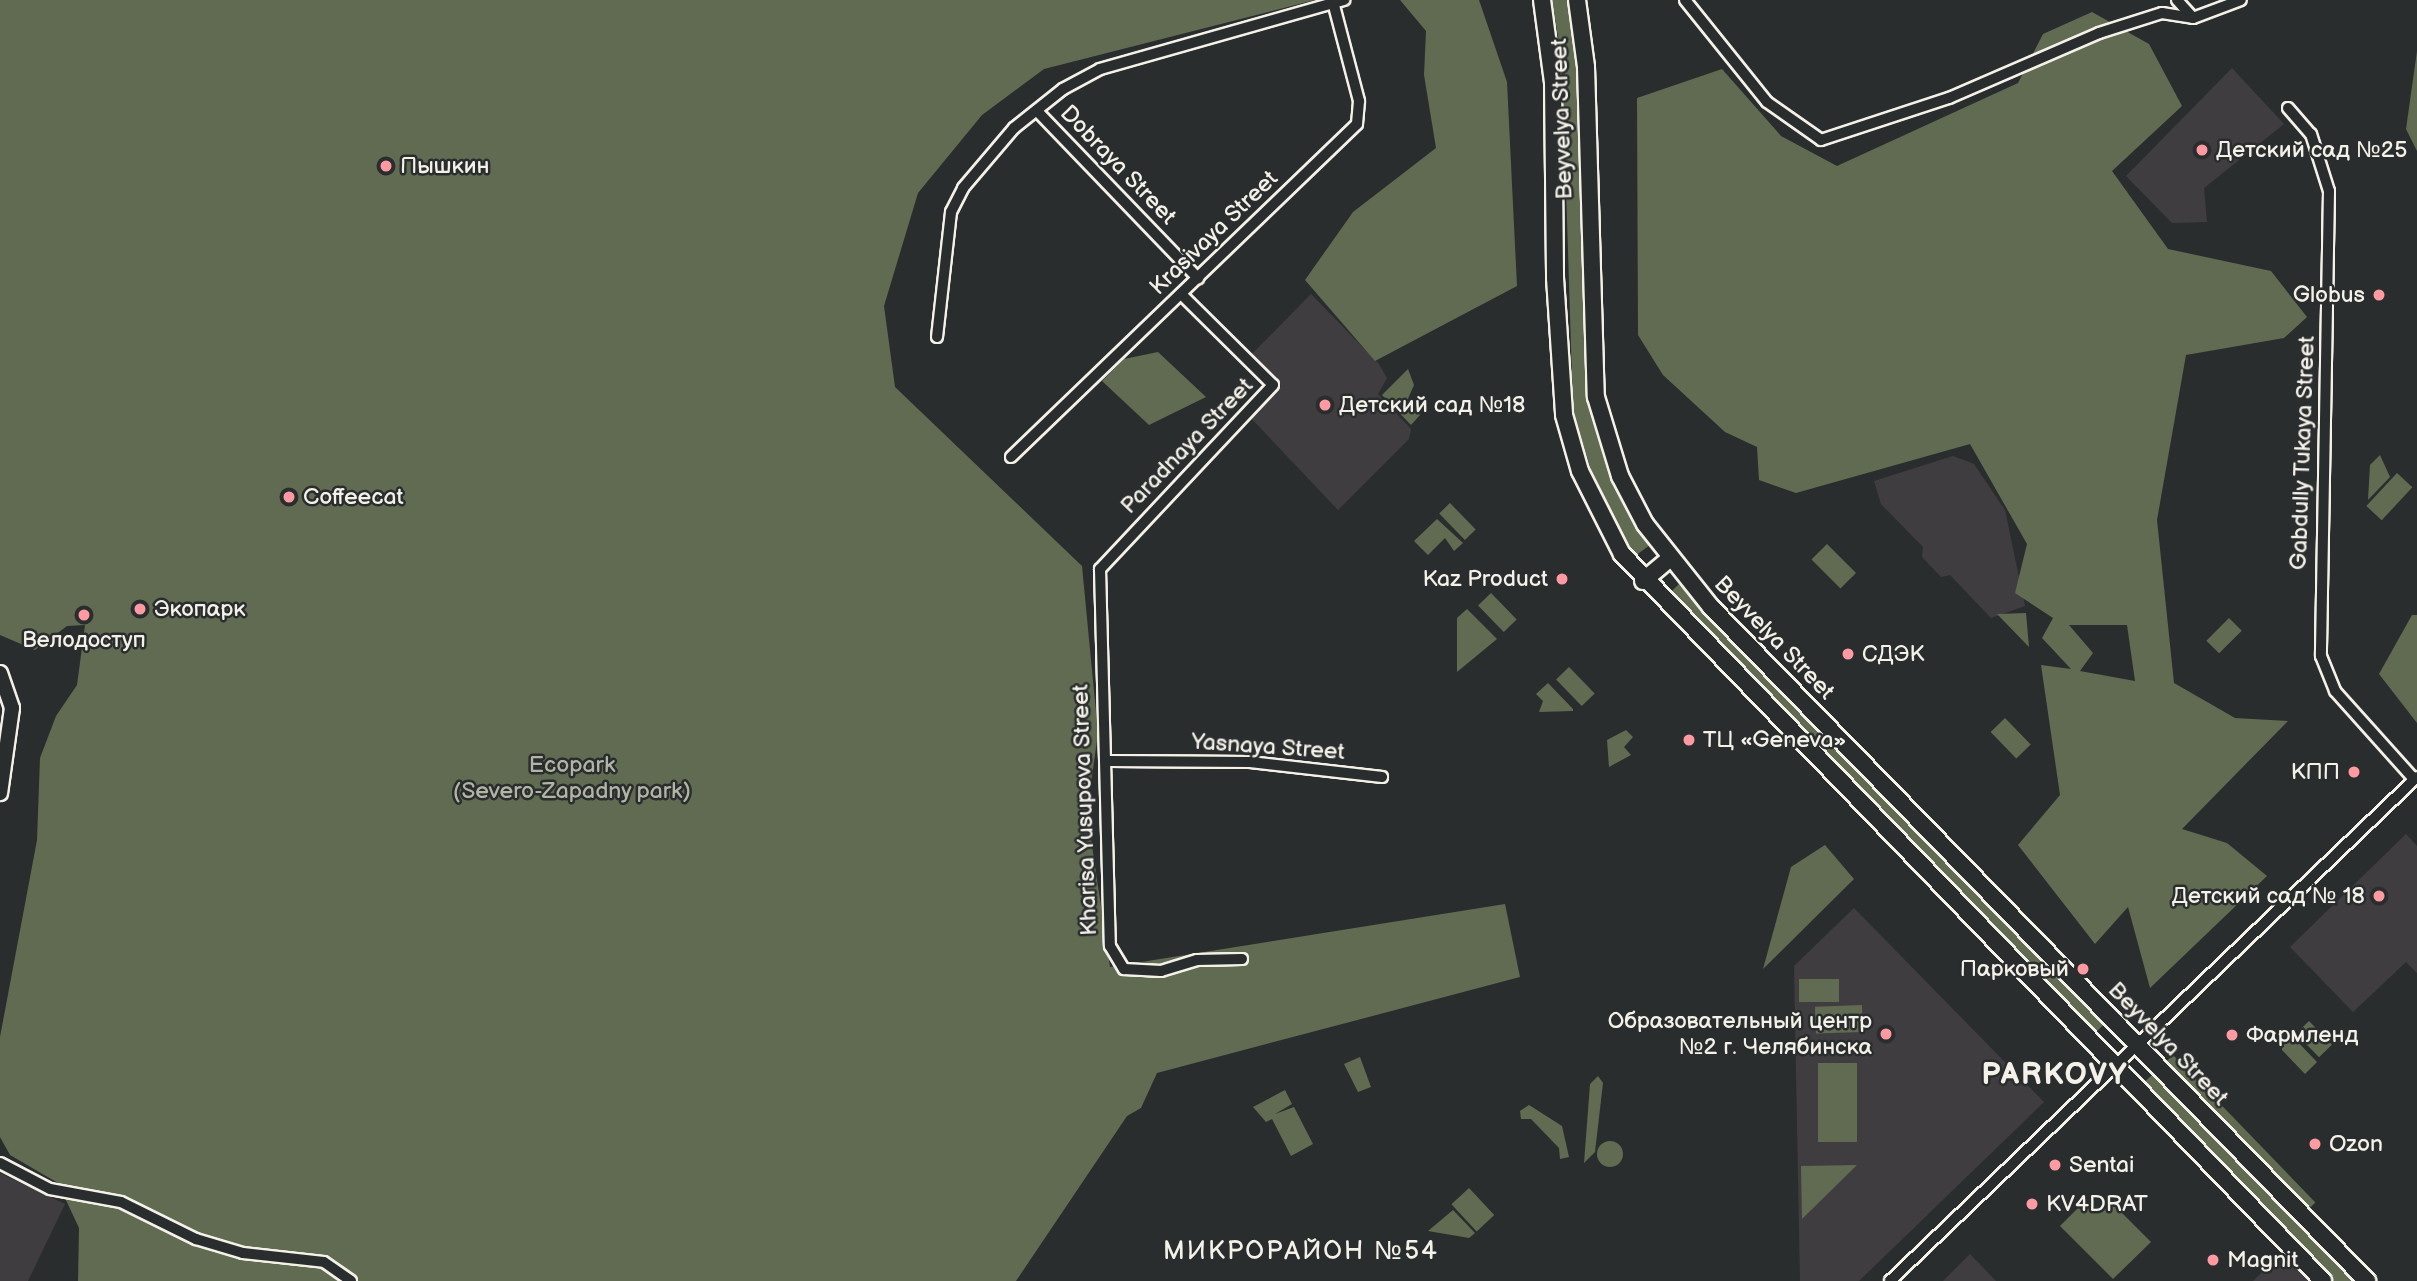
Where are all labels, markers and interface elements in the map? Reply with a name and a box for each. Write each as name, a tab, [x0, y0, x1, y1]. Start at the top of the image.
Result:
street label: Beyvelya Street	[1545, 38, 1579, 200]
street label: Dobraya Street	[1054, 99, 1182, 231]
place label: Детский сад №25	[2216, 136, 2408, 164]
marker: Детский сад №25	[2194, 142, 2210, 158]
place label: Пышкин	[400, 152, 490, 180]
marker: Пышкин	[378, 158, 394, 174]
street label: Krasivaya Street	[1144, 165, 1284, 301]
place label: Globus	[2293, 281, 2365, 309]
marker: Globus	[2371, 287, 2387, 303]
street label: Gabdully Tukaya Street	[2285, 334, 2321, 572]
street label: Paradnaya Street	[1115, 372, 1259, 520]
place label: Детский сaд №18	[1339, 391, 1526, 419]
marker: Детский сaд №18	[1317, 397, 1333, 413]
place label: Coffeecat	[303, 483, 404, 511]
marker: Coffeecat	[281, 489, 297, 505]
place label: Kaz Product	[1423, 565, 1548, 593]
street label: Beyvelya Street	[1708, 570, 1840, 706]
marker: Kaz Product	[1554, 571, 1570, 587]
place label: Экопарк	[154, 595, 246, 623]
marker: Экопарк	[132, 601, 148, 617]
marker: Велодоступ	[76, 607, 92, 623]
place label: Велодоступ	[22, 626, 146, 654]
place label: СДЭК	[1862, 640, 1924, 668]
marker: СДЭК	[1840, 646, 1856, 662]
street label: Kharisa Yusupova Street	[1067, 683, 1103, 937]
place label: ТЦ «Geneva»	[1703, 726, 1846, 754]
street label: Yasnaya Street	[1190, 728, 1346, 766]
marker: ТЦ «Geneva»	[1681, 732, 1697, 748]
park label: Ecopark (Severo-Zapadny park)	[452, 751, 692, 805]
place label: КПП	[2291, 758, 2340, 786]
marker: КПП	[2346, 764, 2362, 780]
place label: Детский сад № 18	[2172, 882, 2365, 910]
marker: Детский сад № 18	[2371, 888, 2387, 904]
place label: Парковый	[1960, 955, 2069, 983]
marker: Парковый	[2075, 961, 2091, 977]
street label: Beyvelya Street	[2102, 976, 2234, 1112]
place label: Образовательный центр №2 г. Челябинска	[1608, 1007, 1872, 1061]
place label: Фармленд	[2246, 1021, 2358, 1049]
marker: Образовательный центр №2 г. Челябинска	[1878, 1026, 1894, 1042]
marker: Фармленд	[2224, 1027, 2240, 1043]
district label: PARKOVY	[1982, 1057, 2128, 1093]
place label: Ozon	[2329, 1130, 2383, 1158]
marker: Ozon	[2307, 1136, 2323, 1152]
place label: Sentai	[2069, 1151, 2134, 1179]
marker: Sentai	[2047, 1157, 2063, 1173]
place label: KV4DRAT	[2046, 1190, 2148, 1218]
marker: KV4DRAT	[2024, 1196, 2040, 1212]
district label: МИКРОРАЙОН №54	[1165, 1236, 1437, 1268]
place label: Magnit	[2227, 1246, 2299, 1274]
marker: Magnit	[2205, 1252, 2221, 1268]

